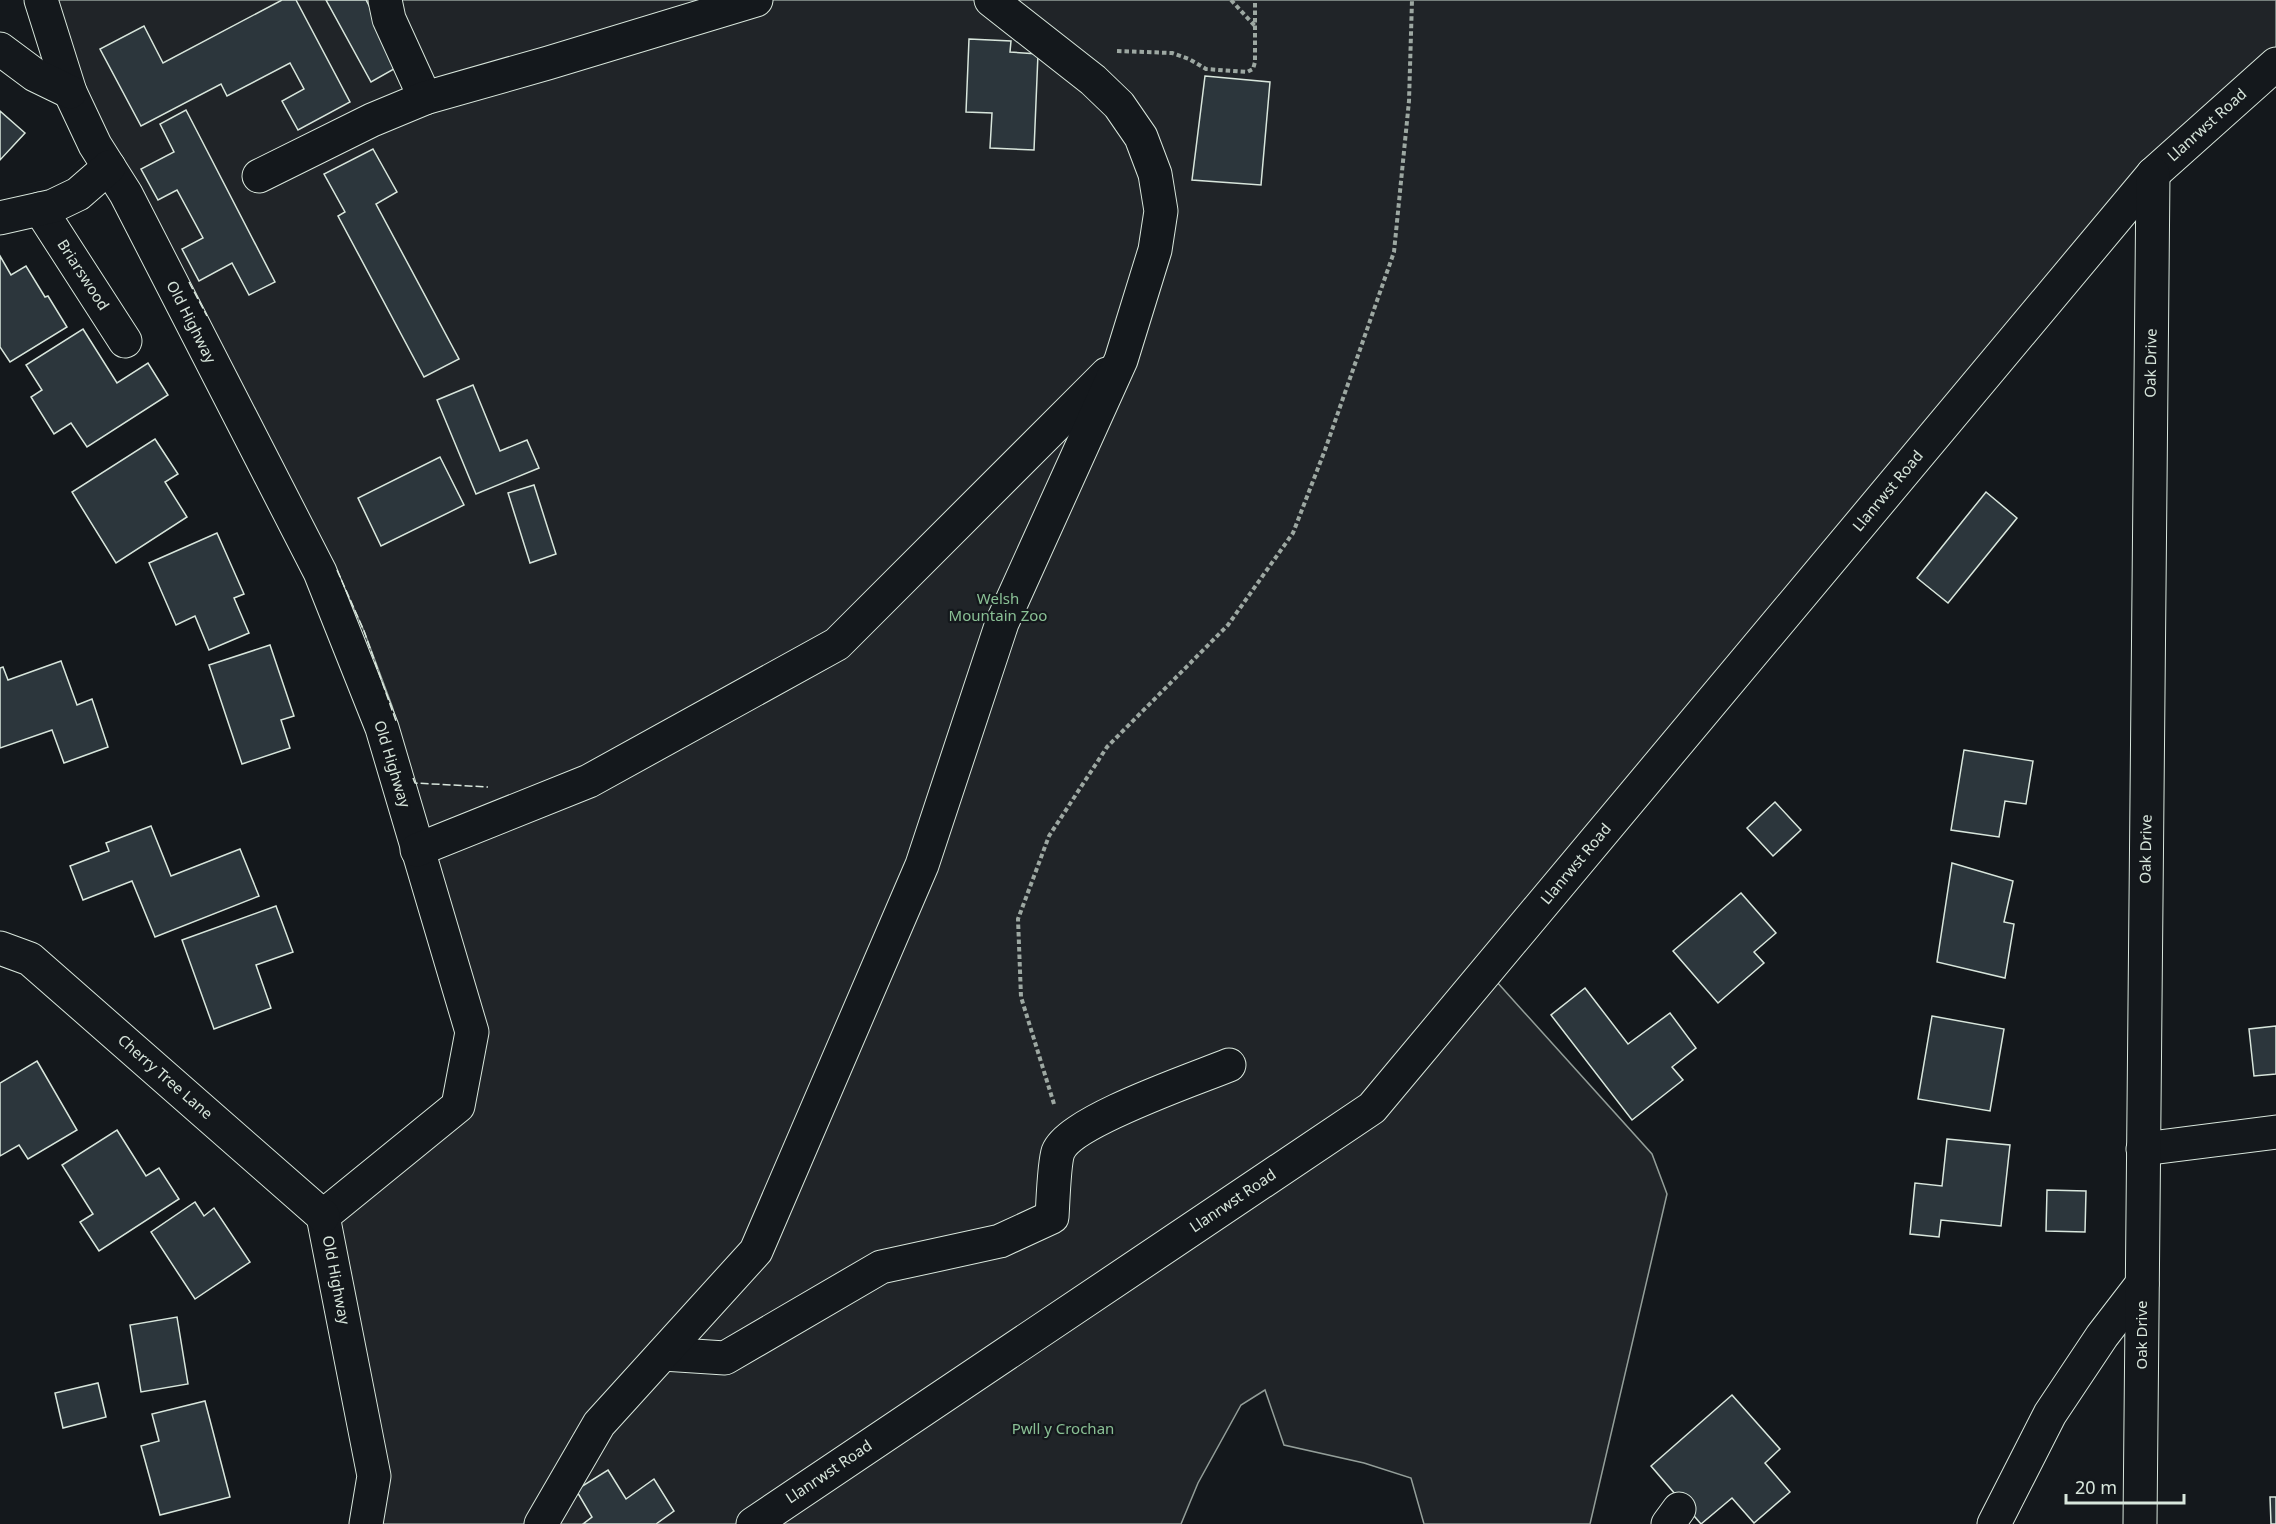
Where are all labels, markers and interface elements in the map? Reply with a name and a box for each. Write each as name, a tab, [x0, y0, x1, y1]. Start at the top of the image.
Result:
street label: Llanrwst Road	[2162, 83, 2250, 165]
street label: Briarswood	[53, 235, 114, 314]
street label: Old Highway	[163, 277, 221, 367]
street label: Oak Drive	[2139, 328, 2161, 398]
street label: Llanrwst Road	[1847, 446, 1927, 535]
park label: Welsh Mountain Zoo	[949, 588, 1047, 625]
street label: Old Highway	[370, 718, 416, 810]
street label: Oak Drive	[2134, 814, 2156, 884]
street label: Llanrwst Road	[1535, 819, 1615, 908]
street label: Cherry Tree Lane	[114, 1030, 217, 1123]
street label: Llanrwst Road	[1185, 1164, 1279, 1236]
street label: Old Highway	[319, 1234, 355, 1326]
street label: Oak Drive	[2131, 1300, 2151, 1370]
park label: Pwll y Crochan	[1012, 1418, 1114, 1438]
street label: Llanrwst Road	[781, 1435, 875, 1507]
scale bar	[2066, 1467, 2184, 1505]
text: 20 m	[2075, 1475, 2117, 1499]

